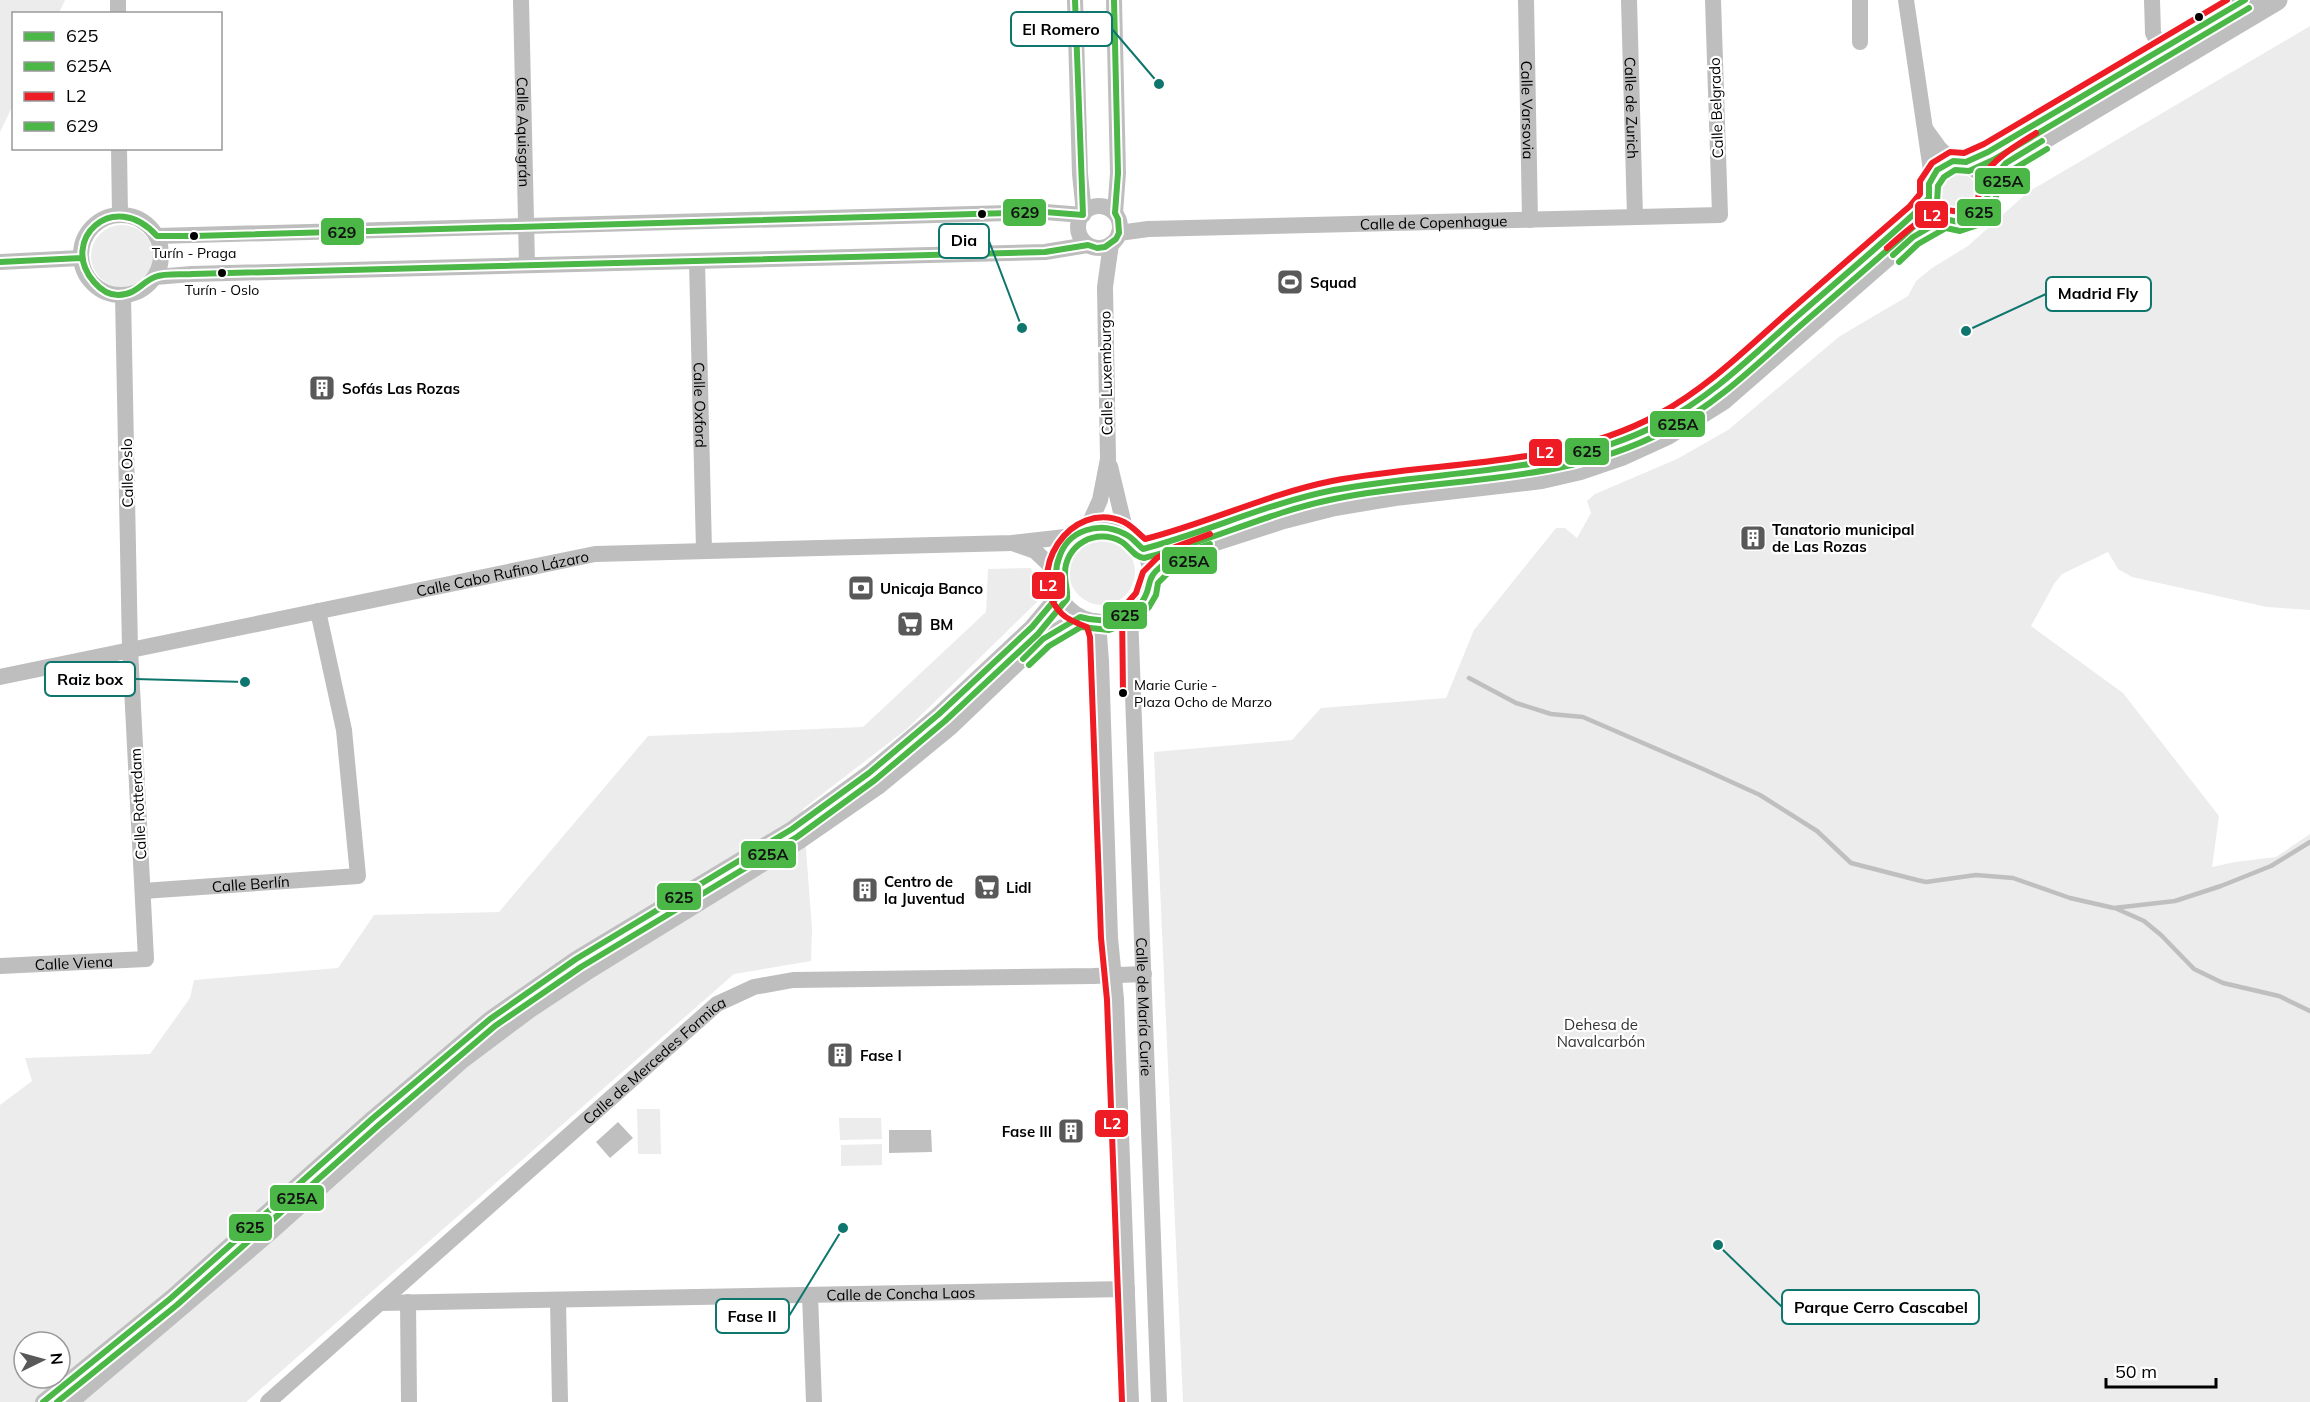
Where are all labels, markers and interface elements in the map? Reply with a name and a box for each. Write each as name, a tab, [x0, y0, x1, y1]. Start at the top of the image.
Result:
unlabelled marker	[2193, 11, 2205, 23]
legend	[12, 12, 222, 150]
callout: El Romero	[1011, 12, 1112, 46]
text: El Romero	[1022, 19, 1100, 39]
text: 625	[66, 24, 99, 47]
text: 625A	[66, 54, 112, 77]
street label: Calle de Zurich	[1621, 57, 1643, 159]
street label: Calle Belgrado	[1705, 57, 1727, 159]
street label: Calle Varsovia	[1518, 60, 1538, 160]
street label: Calle Aquisgrán	[513, 77, 535, 187]
text: L2	[66, 84, 87, 107]
text: 629	[66, 114, 98, 137]
line badge: 625A	[1974, 167, 2031, 195]
text: 625A	[1983, 171, 2023, 191]
line badge: 629	[1002, 198, 1047, 227]
line badge: 625	[1956, 198, 2002, 227]
line badge: L2	[1914, 200, 1949, 229]
text: 629	[1011, 202, 1039, 222]
text: 625	[1965, 202, 1994, 222]
text: L2	[1923, 205, 1941, 225]
unlabelled marker	[976, 208, 988, 220]
street label: Calle de Copenhague	[1360, 211, 1508, 233]
line badge: 629	[320, 217, 365, 246]
text: 629	[328, 222, 356, 242]
callout: Dia	[939, 224, 989, 258]
marker: Turín - Praga	[188, 230, 200, 242]
text: Dia	[951, 230, 977, 250]
place label: Turín - Praga	[152, 244, 236, 262]
marker: Turín - Oslo	[216, 267, 228, 279]
sports icon: Squad	[1275, 267, 1305, 297]
place label: Squad	[1310, 273, 1357, 292]
callout: Madrid Fly	[2046, 277, 2151, 311]
place label: Turín - Oslo	[185, 281, 259, 299]
text: Madrid Fly	[2058, 283, 2139, 303]
street label: Calle Luxemburgo	[1095, 310, 1117, 436]
street label: Calle Oxford	[690, 362, 711, 448]
building icon: Sofás Las Rozas	[307, 373, 337, 403]
place label: Sofás Las Rozas	[342, 379, 460, 398]
line badge: 625A	[1649, 410, 1706, 438]
text: 625A	[1658, 414, 1698, 434]
line badge: 625	[1564, 437, 1610, 466]
street label: Calle Oslo	[117, 438, 137, 508]
line badge: L2	[1528, 438, 1563, 467]
text: 625	[1573, 441, 1602, 461]
text: L2	[1536, 442, 1554, 462]
place label: Tanatorio municipal de Las Rozas	[1772, 520, 1914, 556]
building icon: Tanatorio municipal de Las Rozas	[1738, 523, 1768, 553]
street label: Calle Cabo Rufino Lázaro	[414, 546, 590, 600]
line badge: 625A	[1161, 546, 1218, 575]
text: 625A	[1169, 551, 1209, 571]
line badge: L2	[1031, 571, 1066, 600]
bank icon: Unicaja Banco	[846, 573, 876, 603]
text: L2	[1039, 575, 1057, 595]
place label: Unicaja Banco	[880, 579, 983, 598]
line badge: 625	[1102, 601, 1148, 630]
text: 625	[1111, 605, 1140, 625]
supermarket icon: BM	[895, 609, 925, 639]
place label: BM	[930, 615, 953, 634]
callout: Raiz box	[45, 662, 135, 696]
text: Raiz box	[57, 669, 123, 689]
place label: Marie Curie - Plaza Ocho de Marzo	[1134, 676, 1272, 711]
marker: Marie Curie - Plaza Ocho de Marzo	[1117, 687, 1129, 699]
street label: Calle Rotterdam	[126, 748, 150, 860]
line badge: 625A	[740, 840, 797, 869]
text: 625A	[748, 844, 788, 864]
street label: Calle Berlín	[211, 871, 290, 896]
place label: Centro de la Juventud	[884, 872, 965, 908]
supermarket icon: Lidl	[972, 872, 1002, 902]
building icon: Centro de la Juventud	[850, 875, 880, 905]
place label: Lidl	[1006, 878, 1032, 897]
line badge: 625	[656, 882, 702, 911]
text: 625	[665, 887, 694, 907]
street label: Calle de María Curie	[1132, 937, 1157, 1077]
street label: Calle Viena	[34, 951, 113, 974]
street label: Calle de Mercedes Formica	[579, 992, 729, 1128]
park label: Dehesa de Navalcarbón	[1557, 1015, 1645, 1051]
building icon: Fase I	[825, 1040, 855, 1070]
place label: Fase I	[860, 1046, 902, 1065]
line badge: L2	[1094, 1109, 1129, 1138]
text: L2	[1103, 1113, 1121, 1133]
building icon: Fase III	[1056, 1116, 1086, 1146]
place label: Fase III	[1002, 1122, 1052, 1141]
line badge: 625A	[269, 1184, 325, 1212]
text: 625A	[277, 1188, 317, 1208]
line badge: 625	[228, 1213, 273, 1242]
text: 625	[236, 1217, 265, 1237]
street label: Calle de Concha Laos	[826, 1282, 976, 1304]
callout: Parque Cerro Cascabel	[1782, 1290, 1979, 1324]
text: Parque Cerro Cascabel	[1794, 1297, 1968, 1317]
callout: Fase II	[716, 1299, 789, 1333]
text: Fase II	[727, 1306, 777, 1326]
north arrow	[12, 1330, 72, 1390]
scale bar	[2106, 1351, 2216, 1389]
text: N	[46, 1352, 67, 1366]
text: 50 m	[2115, 1360, 2157, 1383]

